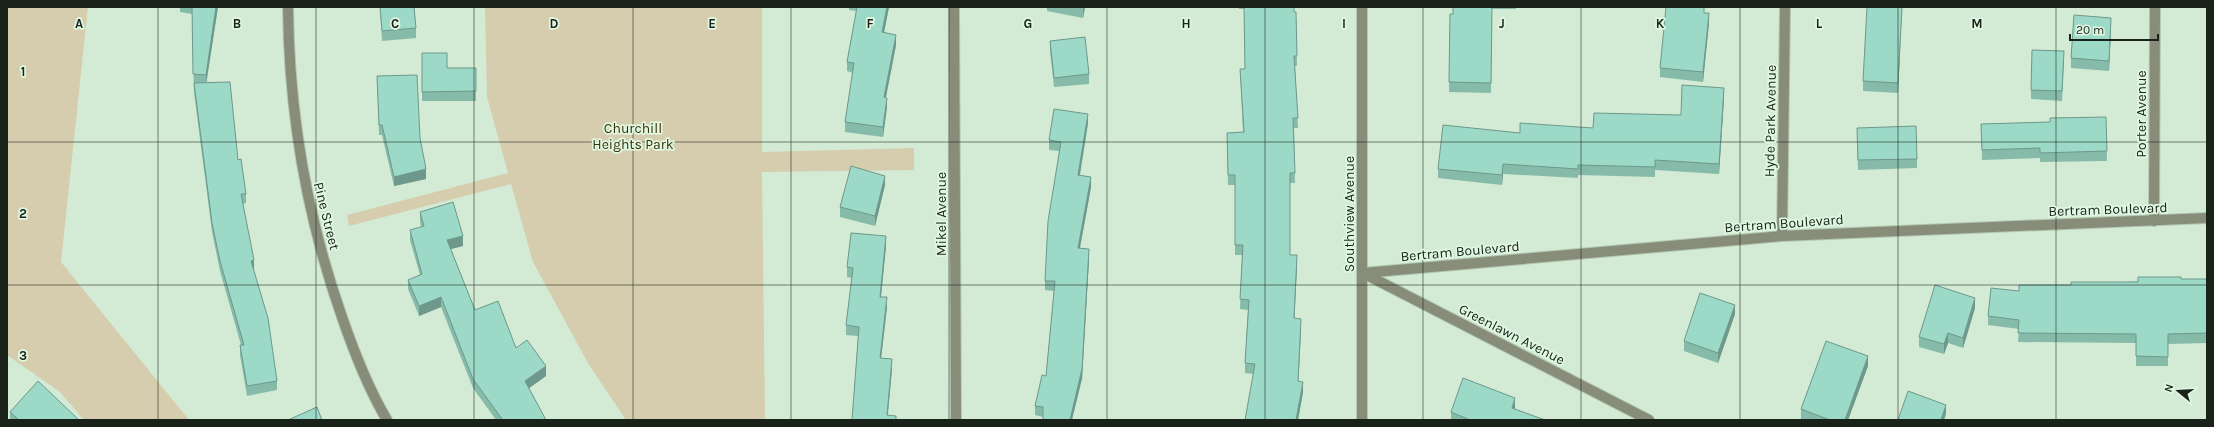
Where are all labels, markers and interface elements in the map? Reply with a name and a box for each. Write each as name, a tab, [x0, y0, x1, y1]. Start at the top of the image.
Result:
text: A	[75, 16, 83, 31]
text: B	[233, 16, 241, 31]
text: C	[391, 16, 399, 31]
text: D	[550, 16, 559, 31]
text: E	[708, 16, 716, 31]
text: F	[866, 16, 874, 31]
text: G	[1024, 16, 1032, 31]
text: H	[1181, 16, 1191, 31]
text: I	[1342, 16, 1346, 31]
text: J	[1499, 16, 1505, 31]
text: K	[1656, 16, 1665, 31]
text: L	[1816, 16, 1823, 31]
text: M	[1971, 16, 1983, 31]
scale bar	[2070, 16, 2158, 42]
text: 20 m	[2076, 23, 2104, 37]
text: 1	[21, 64, 25, 79]
street label: Hyde Park Avenue	[1761, 65, 1780, 177]
street label: Porter Avenue	[2133, 70, 2150, 158]
park label: Churchill Heights Park	[592, 120, 674, 153]
street label: Southview Avenue	[1341, 156, 1358, 272]
street label: Mikel Avenue	[933, 172, 950, 256]
street label: Pine Street	[310, 180, 343, 252]
street label: Bertram Boulevard	[2048, 199, 2168, 220]
text: 2	[19, 206, 27, 221]
street label: Bertram Boulevard	[1724, 211, 1844, 236]
street label: Bertram Boulevard	[1400, 238, 1520, 265]
street label: Greenlawn Avenue	[1456, 300, 1568, 368]
text: 3	[19, 348, 27, 363]
north arrow	[2158, 371, 2198, 411]
text: N	[2162, 382, 2176, 394]

